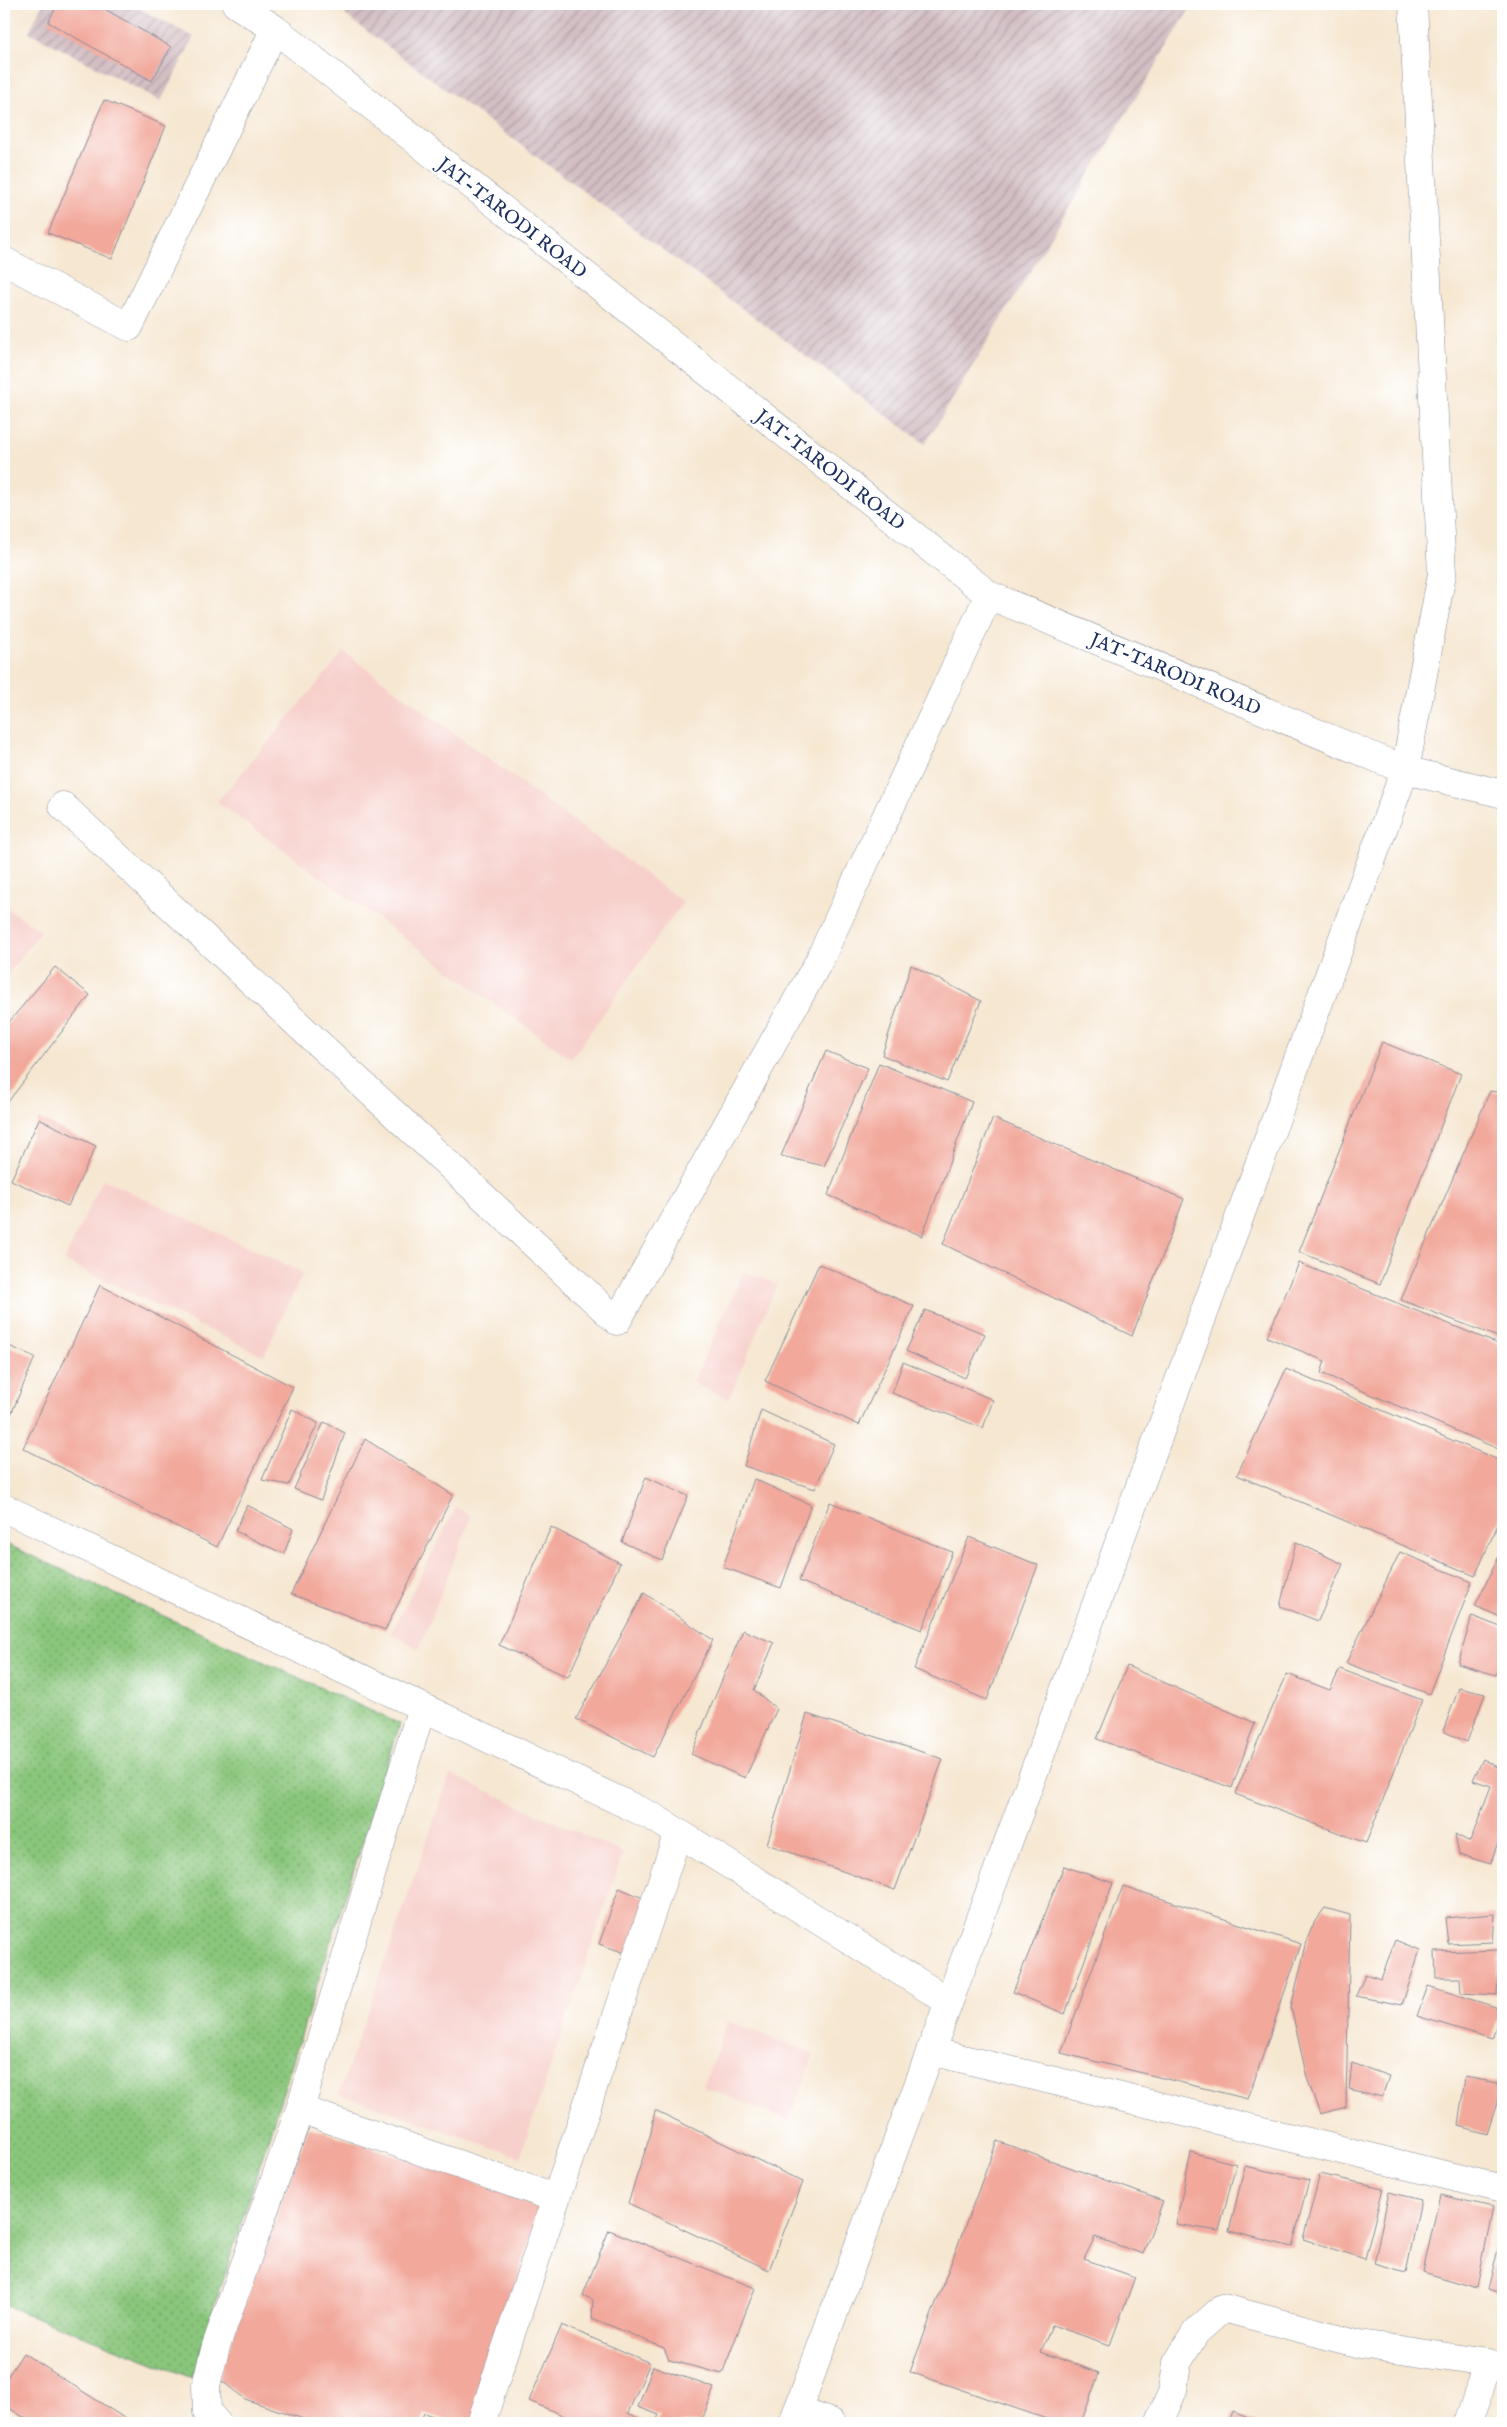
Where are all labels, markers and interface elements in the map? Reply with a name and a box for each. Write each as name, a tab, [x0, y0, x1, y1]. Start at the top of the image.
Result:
street label: JAT-TARODI ROAD	[431, 152, 591, 284]
street label: JAT-TARODI ROAD	[749, 404, 909, 536]
street label: JAT-TARODI ROAD	[1085, 627, 1264, 722]

